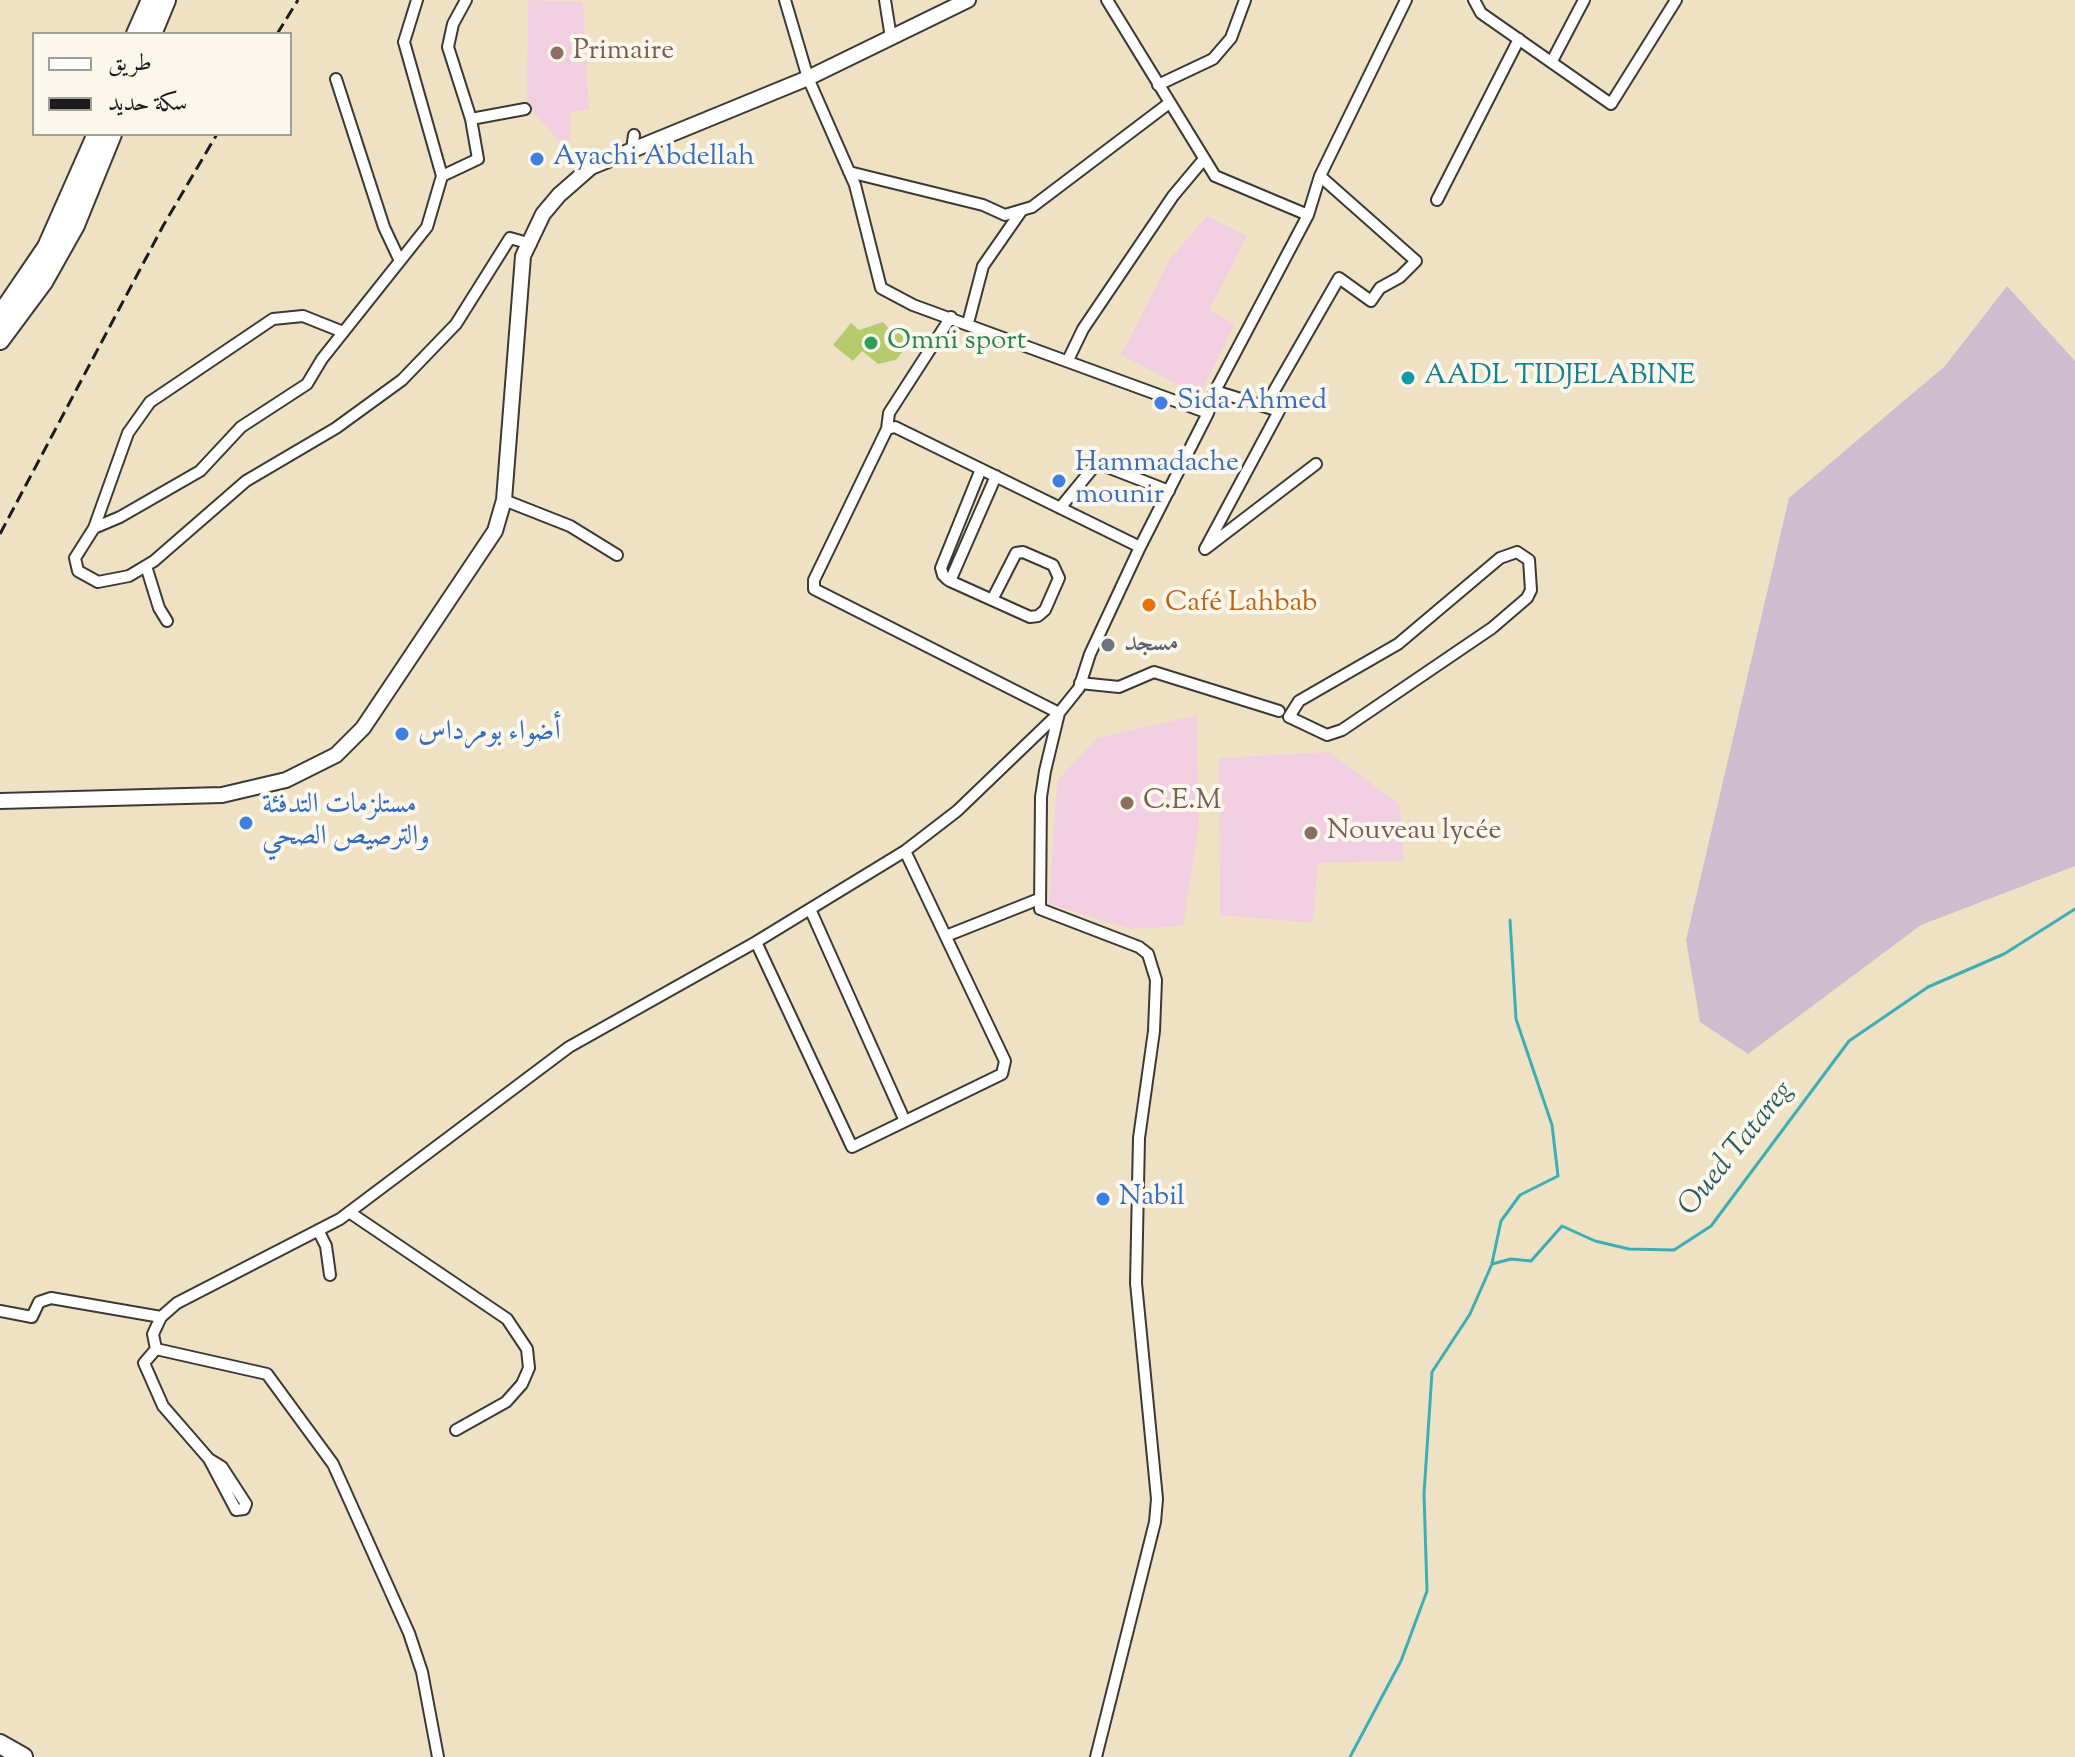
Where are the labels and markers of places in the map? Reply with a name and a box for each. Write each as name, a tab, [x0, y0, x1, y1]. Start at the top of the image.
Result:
place label: Primaire	[573, 36, 674, 70]
marker: Primaire	[548, 44, 566, 62]
place label: Ayachi Abdellah	[553, 142, 755, 176]
marker: Ayachi Abdellah	[528, 150, 546, 168]
place label: Omni sport	[887, 326, 1026, 360]
marker: Omni sport	[862, 334, 880, 352]
place label: AADL TIDJELABINE	[1424, 361, 1695, 395]
marker: AADL TIDJELABINE	[1399, 369, 1417, 387]
place label: Sida Ahmed	[1177, 386, 1327, 420]
marker: Sida Ahmed	[1152, 394, 1170, 412]
place label: Hammadache mounir	[1075, 448, 1239, 514]
marker: Hammadache mounir	[1050, 472, 1068, 490]
place label: Café Lahbab	[1165, 588, 1317, 622]
marker: Café Lahbab	[1140, 596, 1158, 614]
place label: مسجد	[1124, 628, 1179, 662]
marker: مسجد	[1099, 636, 1117, 654]
place label: أضواء بومرداس	[418, 717, 561, 751]
marker: أضواء بومرداس	[393, 725, 411, 743]
place label: C.E.M	[1143, 786, 1221, 820]
place label: مستلزمات التدفئة والترصيص الصحي	[262, 790, 430, 856]
marker: C.E.M	[1118, 794, 1136, 812]
marker: مستلزمات التدفئة والترصيص الصحي	[237, 814, 255, 832]
place label: Nouveau lycée	[1327, 816, 1502, 850]
marker: Nouveau lycée	[1302, 824, 1320, 842]
place label: Nabil	[1119, 1182, 1185, 1216]
marker: Nabil	[1094, 1190, 1112, 1208]

